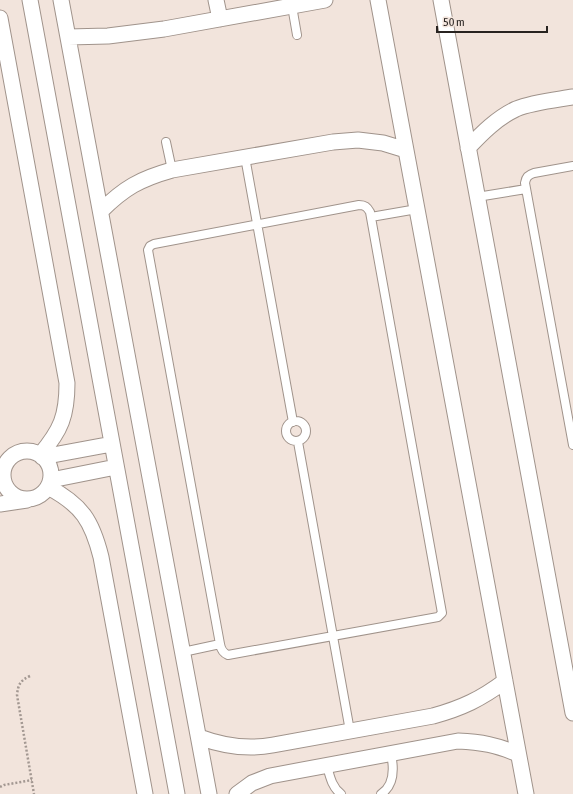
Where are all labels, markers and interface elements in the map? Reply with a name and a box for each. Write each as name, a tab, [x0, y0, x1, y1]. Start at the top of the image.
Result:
scale bar	[437, 8, 547, 34]
text: 50 m	[443, 15, 465, 29]

